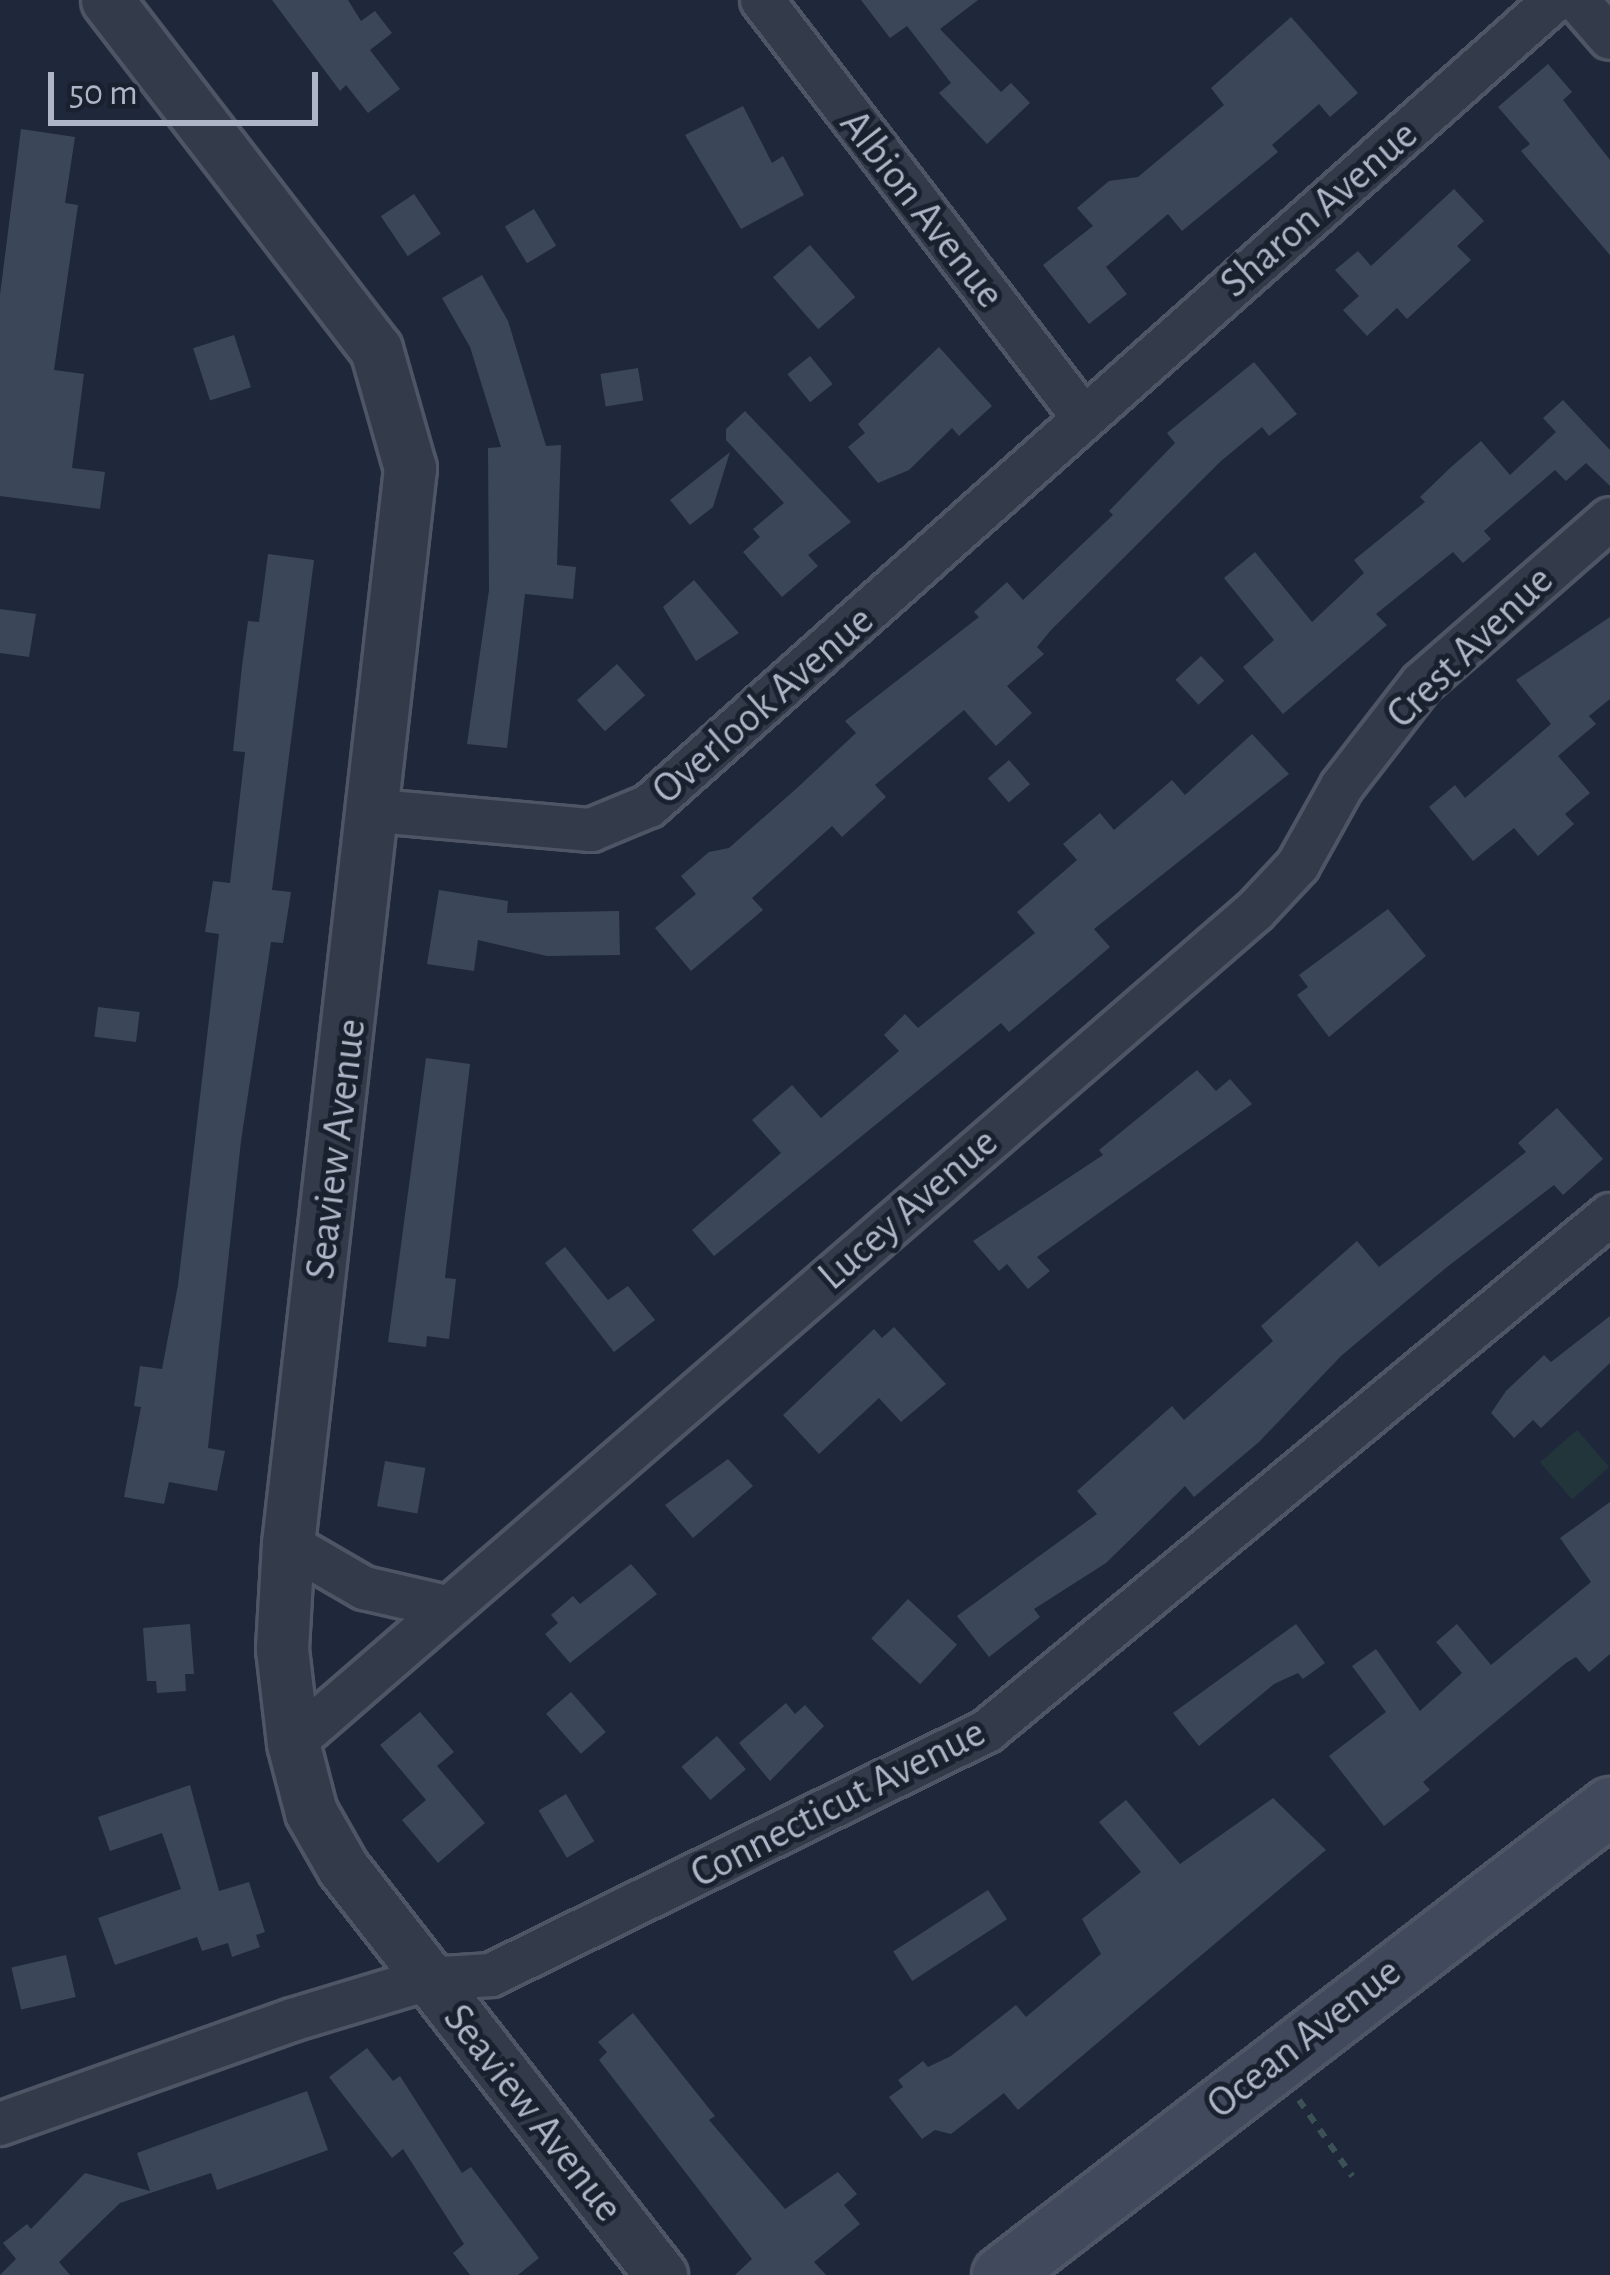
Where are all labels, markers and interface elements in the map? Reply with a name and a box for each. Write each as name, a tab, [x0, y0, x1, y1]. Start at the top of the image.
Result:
scale bar	[54, 48, 324, 122]
text: 50 m	[69, 75, 138, 111]
street label: Albion Avenue	[829, 100, 1015, 318]
street label: Sharon Avenue	[1210, 110, 1428, 308]
street label: Crest Avenue	[1376, 555, 1564, 739]
street label: Overlook Avenue	[642, 595, 884, 815]
street label: Seaview Avenue	[295, 1016, 377, 1282]
street label: Lucey Avenue	[808, 1117, 1008, 1301]
street label: Connecticut Avenue	[682, 1707, 994, 1899]
street label: Ocean Avenue	[1197, 1947, 1411, 2129]
street label: Seaview Avenue	[432, 1994, 634, 2232]

